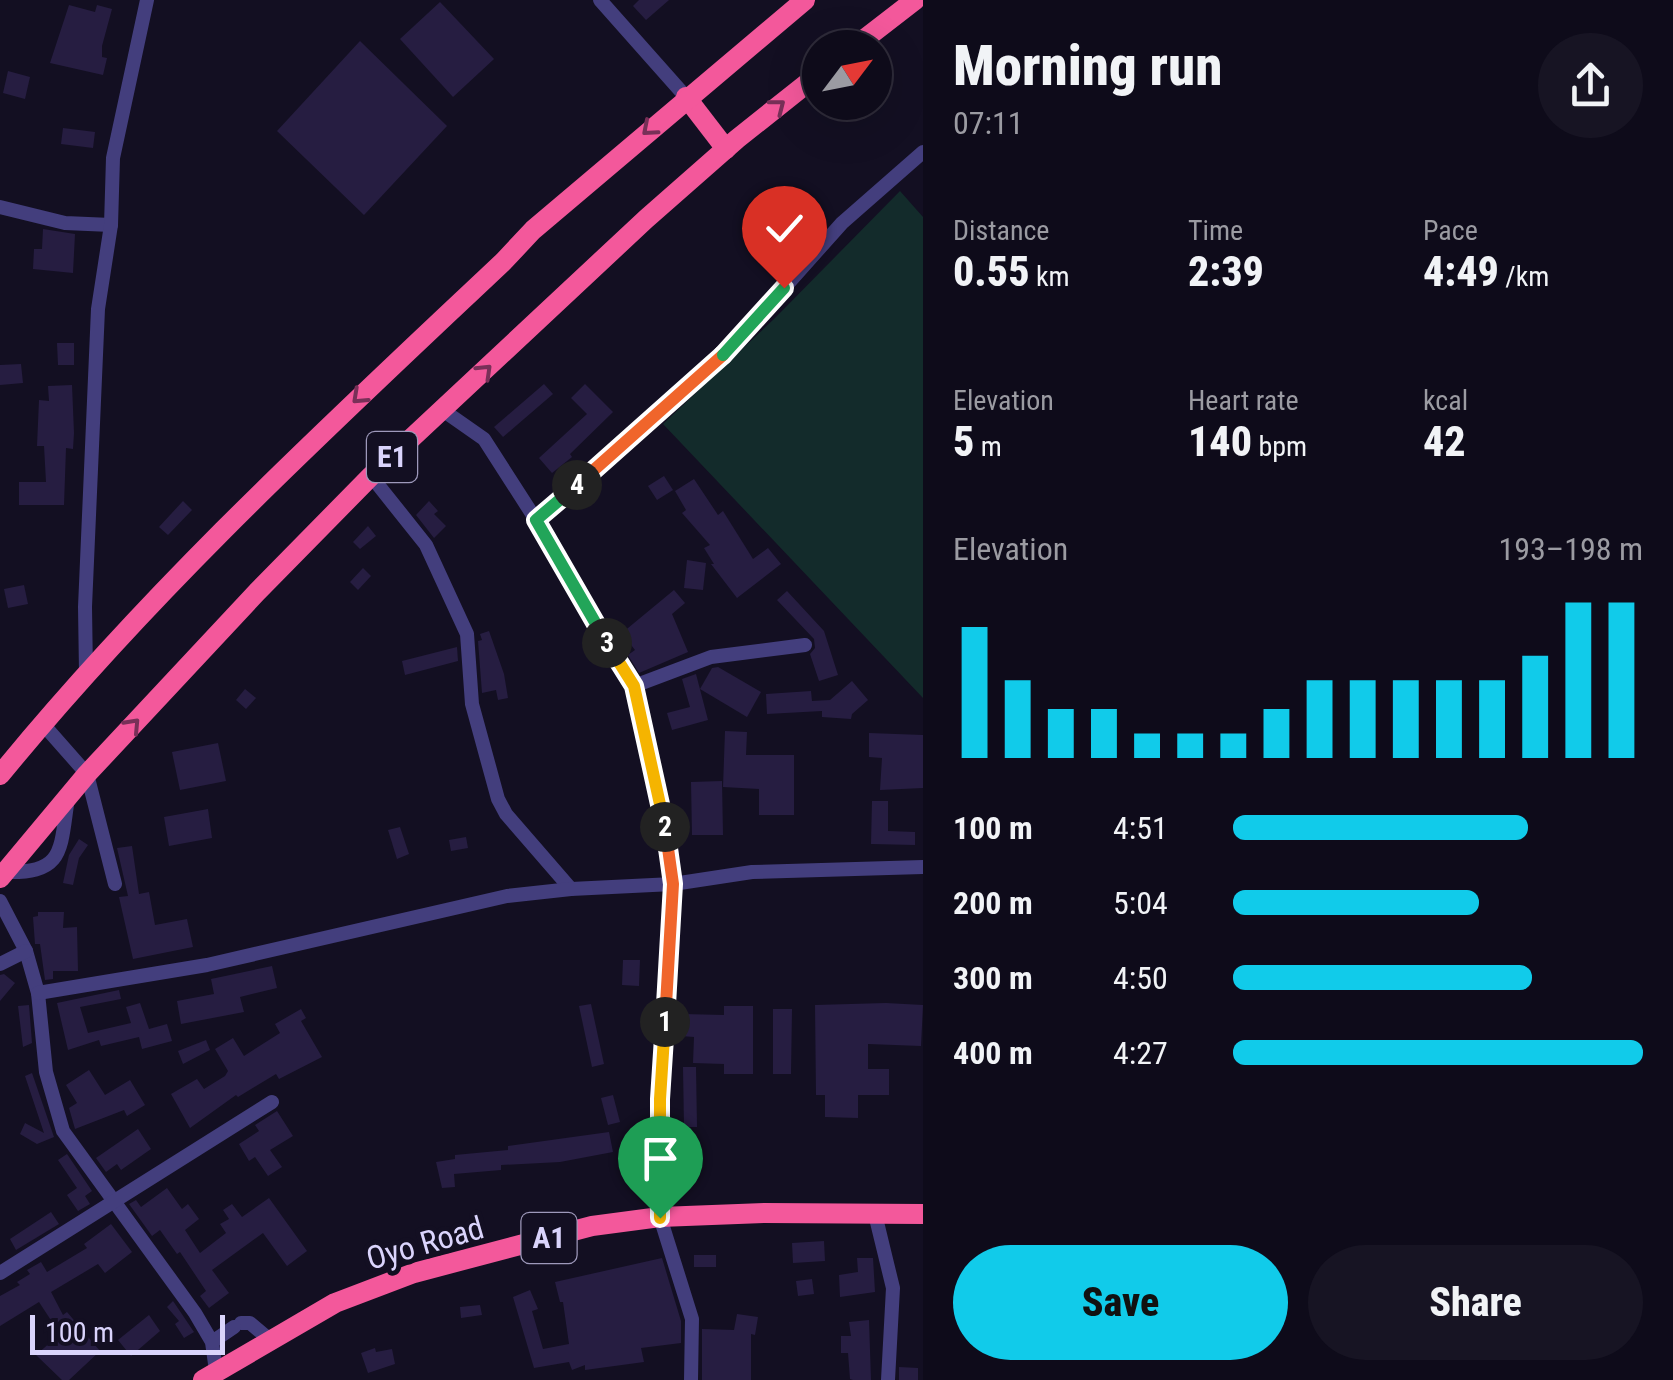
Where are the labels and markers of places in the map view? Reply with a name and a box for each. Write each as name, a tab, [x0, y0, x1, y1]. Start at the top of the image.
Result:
pin	[742, 186, 827, 289]
pin: 4	[552, 460, 602, 510]
pin: 3	[582, 618, 632, 668]
pin: 2	[640, 802, 690, 852]
pin: 1	[640, 997, 690, 1047]
pin	[618, 1116, 703, 1219]

